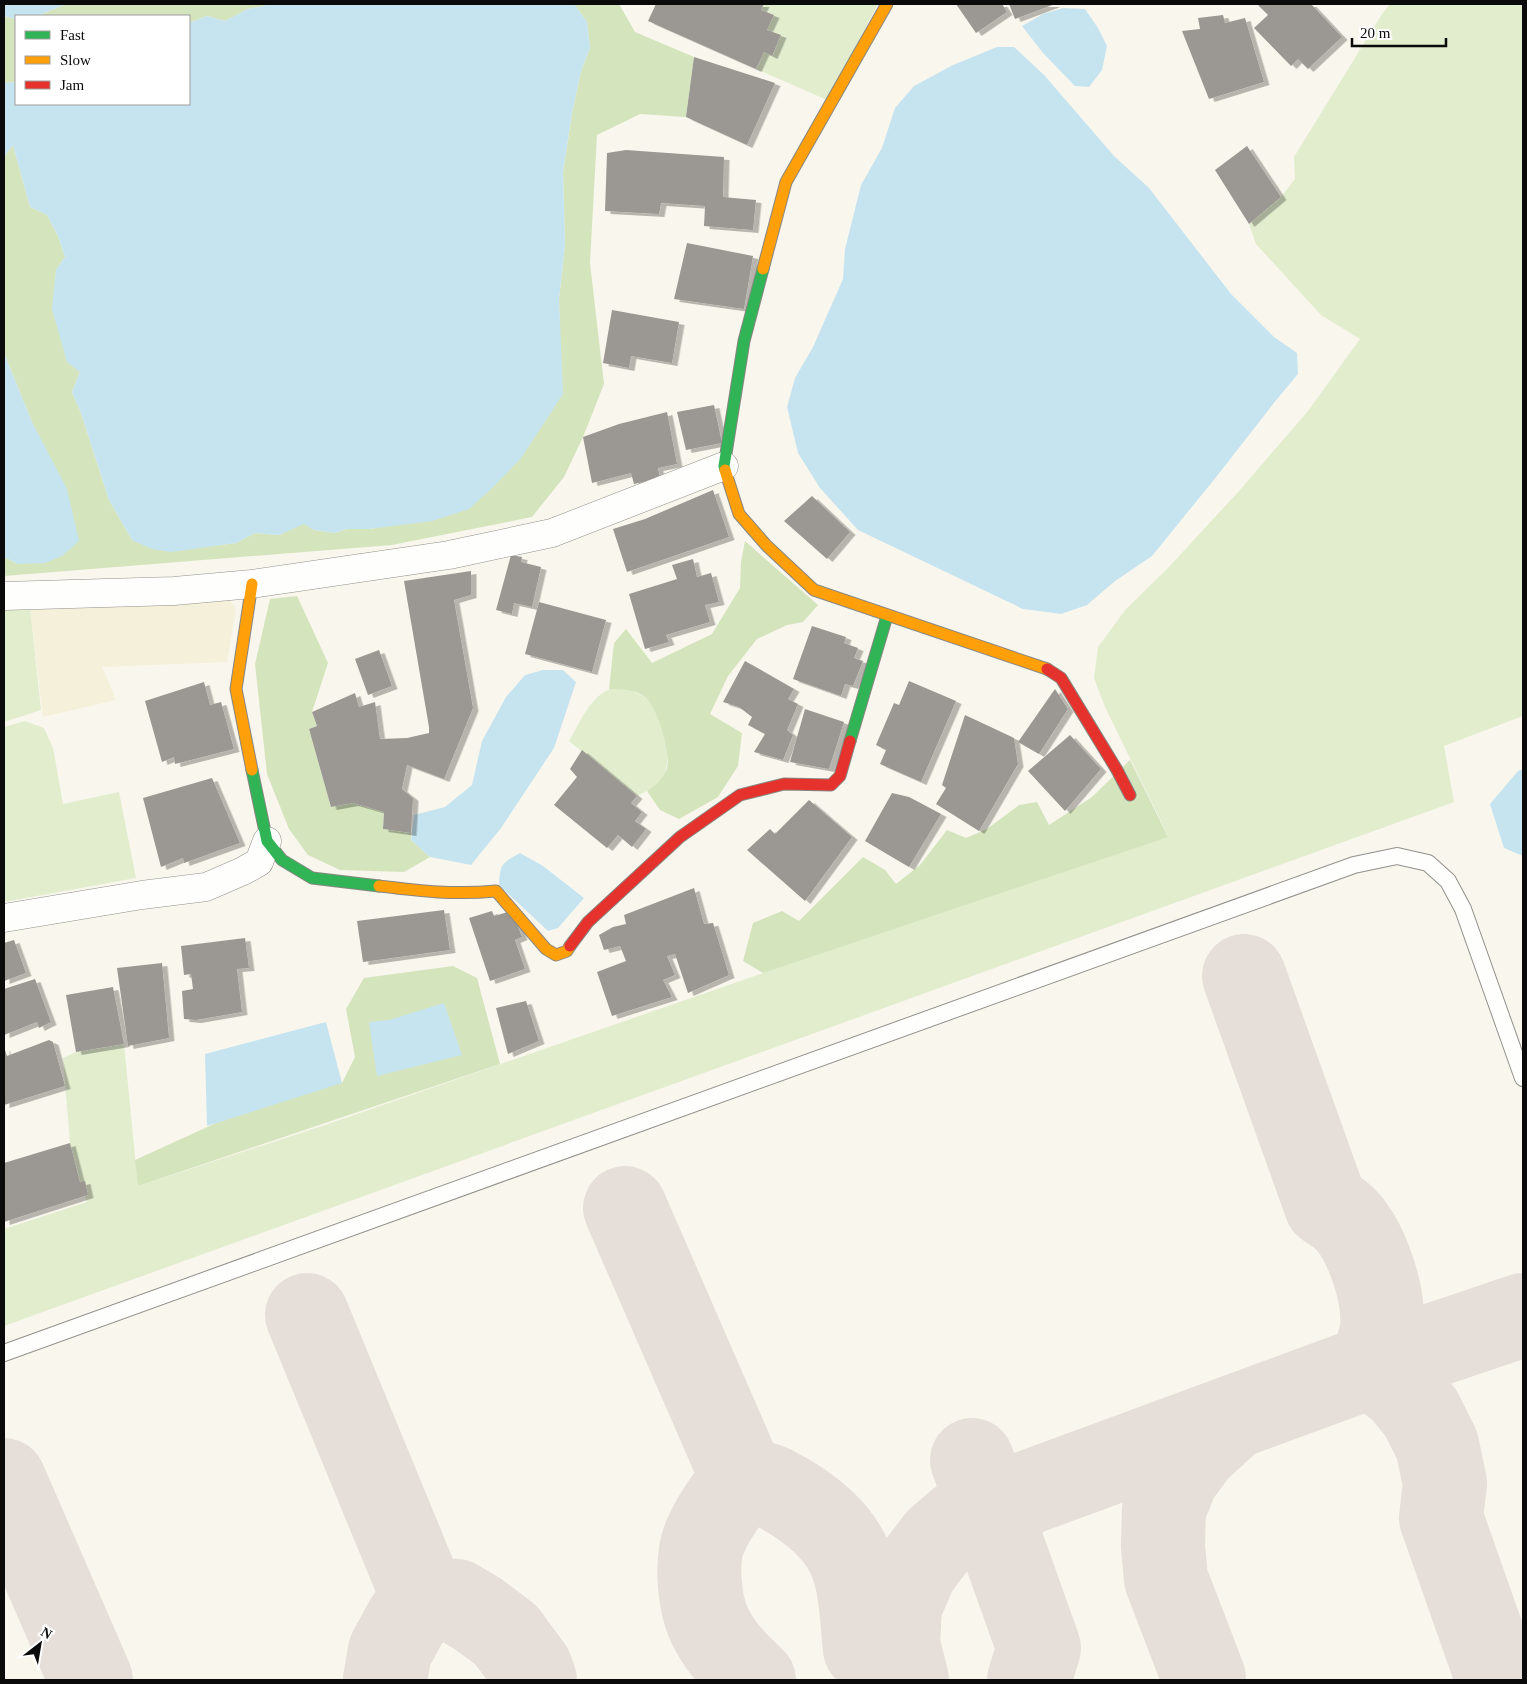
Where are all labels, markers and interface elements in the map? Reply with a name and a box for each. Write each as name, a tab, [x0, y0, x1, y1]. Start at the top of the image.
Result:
legend	[15, 15, 190, 105]
scale bar	[1352, 15, 1446, 47]
text: 20 m	[1360, 25, 1391, 41]
text: Fast	[60, 27, 86, 43]
text: Slow	[60, 52, 91, 68]
text: Jam	[60, 77, 84, 93]
north arrow	[15, 1619, 65, 1669]
text: N	[38, 1624, 55, 1642]

